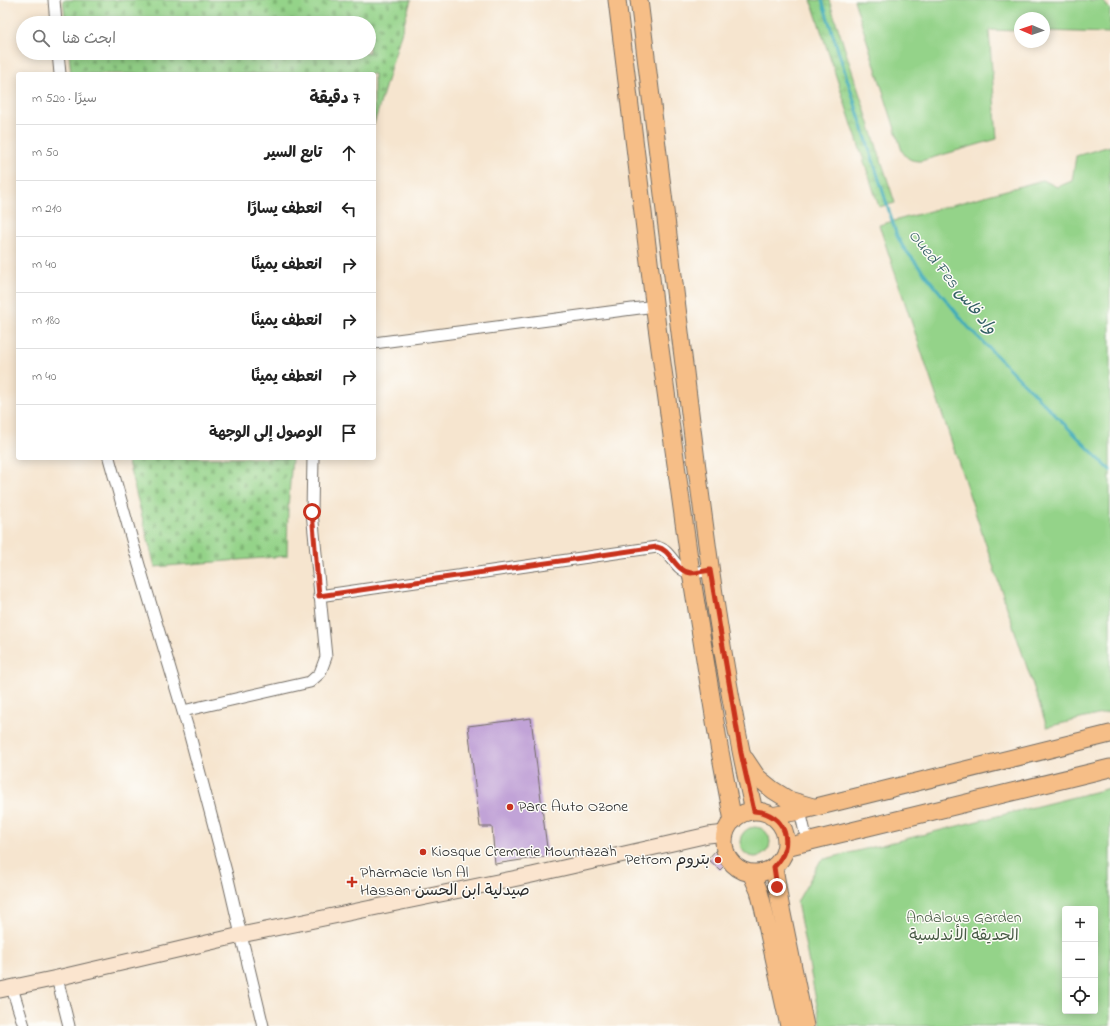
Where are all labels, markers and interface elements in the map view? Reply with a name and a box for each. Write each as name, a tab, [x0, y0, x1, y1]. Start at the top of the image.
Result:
north arrow	[1014, 12, 1050, 48]
search box	[16, 16, 376, 60]
icon: search	[30, 27, 52, 49]
text: ابحث هنا	[62, 28, 116, 50]
text: 7 دقيقة	[310, 86, 360, 111]
text: سيرًا · 520 m	[32, 89, 97, 108]
text: تابع السير	[265, 142, 322, 164]
icon: ahead	[338, 142, 360, 164]
text: 50 m	[32, 143, 58, 162]
text: انعطف يسارًا	[247, 198, 322, 220]
icon: left	[338, 198, 360, 220]
text: 210 m	[32, 199, 62, 218]
water label: Oued Fes واد فاس	[902, 224, 1002, 340]
text: انعطف يمينًا	[251, 254, 322, 276]
icon: right	[338, 254, 360, 276]
text: 40 m	[32, 255, 56, 274]
text: انعطف يمينًا	[251, 310, 322, 332]
icon: right	[338, 310, 360, 332]
text: 180 m	[32, 311, 60, 330]
text: انعطف يمينًا	[251, 366, 322, 388]
icon: right	[338, 366, 360, 388]
text: 40 m	[32, 367, 56, 386]
text: الوصول إلى الوجهة	[209, 422, 322, 444]
icon: arrive	[338, 422, 360, 444]
route start	[303, 503, 321, 521]
place label: Parc Auto Ozone	[518, 795, 629, 819]
marker: Parc Auto Ozone	[505, 802, 515, 812]
place label: Kiosque Cremerie Mountazah	[431, 840, 617, 864]
marker: Kiosque Cremerie Mountazah	[418, 847, 428, 857]
place label: Petrom بتروم	[625, 848, 710, 872]
marker: Petrom بتروم	[713, 855, 723, 865]
place label: Pharmacie Ibn Al Hassan صيدلية ابن الحسن	[360, 861, 530, 903]
marker: Pharmacie Ibn Al Hassan صيدلية ابن الحسن	[347, 877, 357, 887]
route end	[768, 878, 786, 896]
park label: Andalous Garden الحديقة الأندلسية	[906, 906, 1022, 948]
map controls	[1062, 906, 1098, 1014]
button: +	[1062, 906, 1098, 942]
button: −	[1062, 942, 1098, 978]
button: locate	[1062, 978, 1098, 1014]

